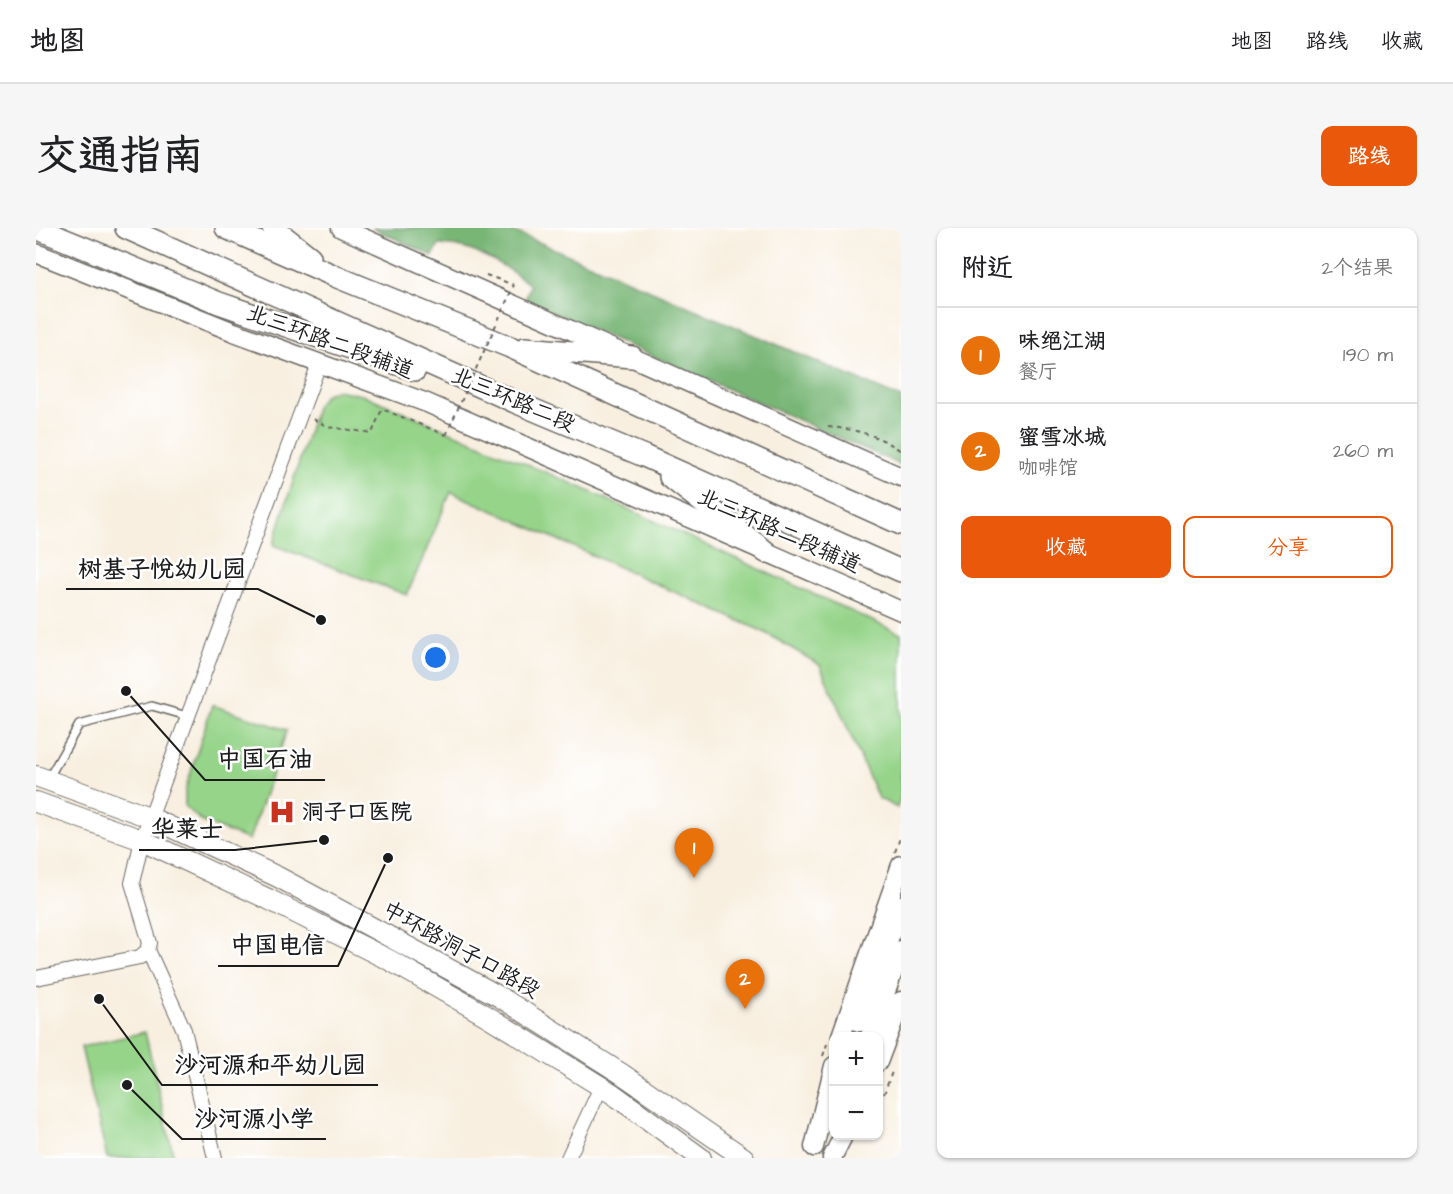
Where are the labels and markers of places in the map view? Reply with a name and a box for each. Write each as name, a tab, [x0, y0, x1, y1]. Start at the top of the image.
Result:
callout: 树基子悦幼儿园	[66, 547, 258, 589]
callout: 中国石油	[205, 738, 325, 780]
hospital icon: 洞子口医院	[267, 797, 297, 827]
place label: 洞子口医院	[302, 797, 412, 828]
callout: 华莱士	[139, 808, 235, 850]
pin: 1	[674, 828, 714, 878]
callout: 中国电信	[218, 924, 338, 966]
pin: 2	[726, 960, 764, 1009]
callout: 沙河源和平幼儿园	[162, 1043, 378, 1085]
callout: 沙河源小学	[182, 1097, 326, 1139]

